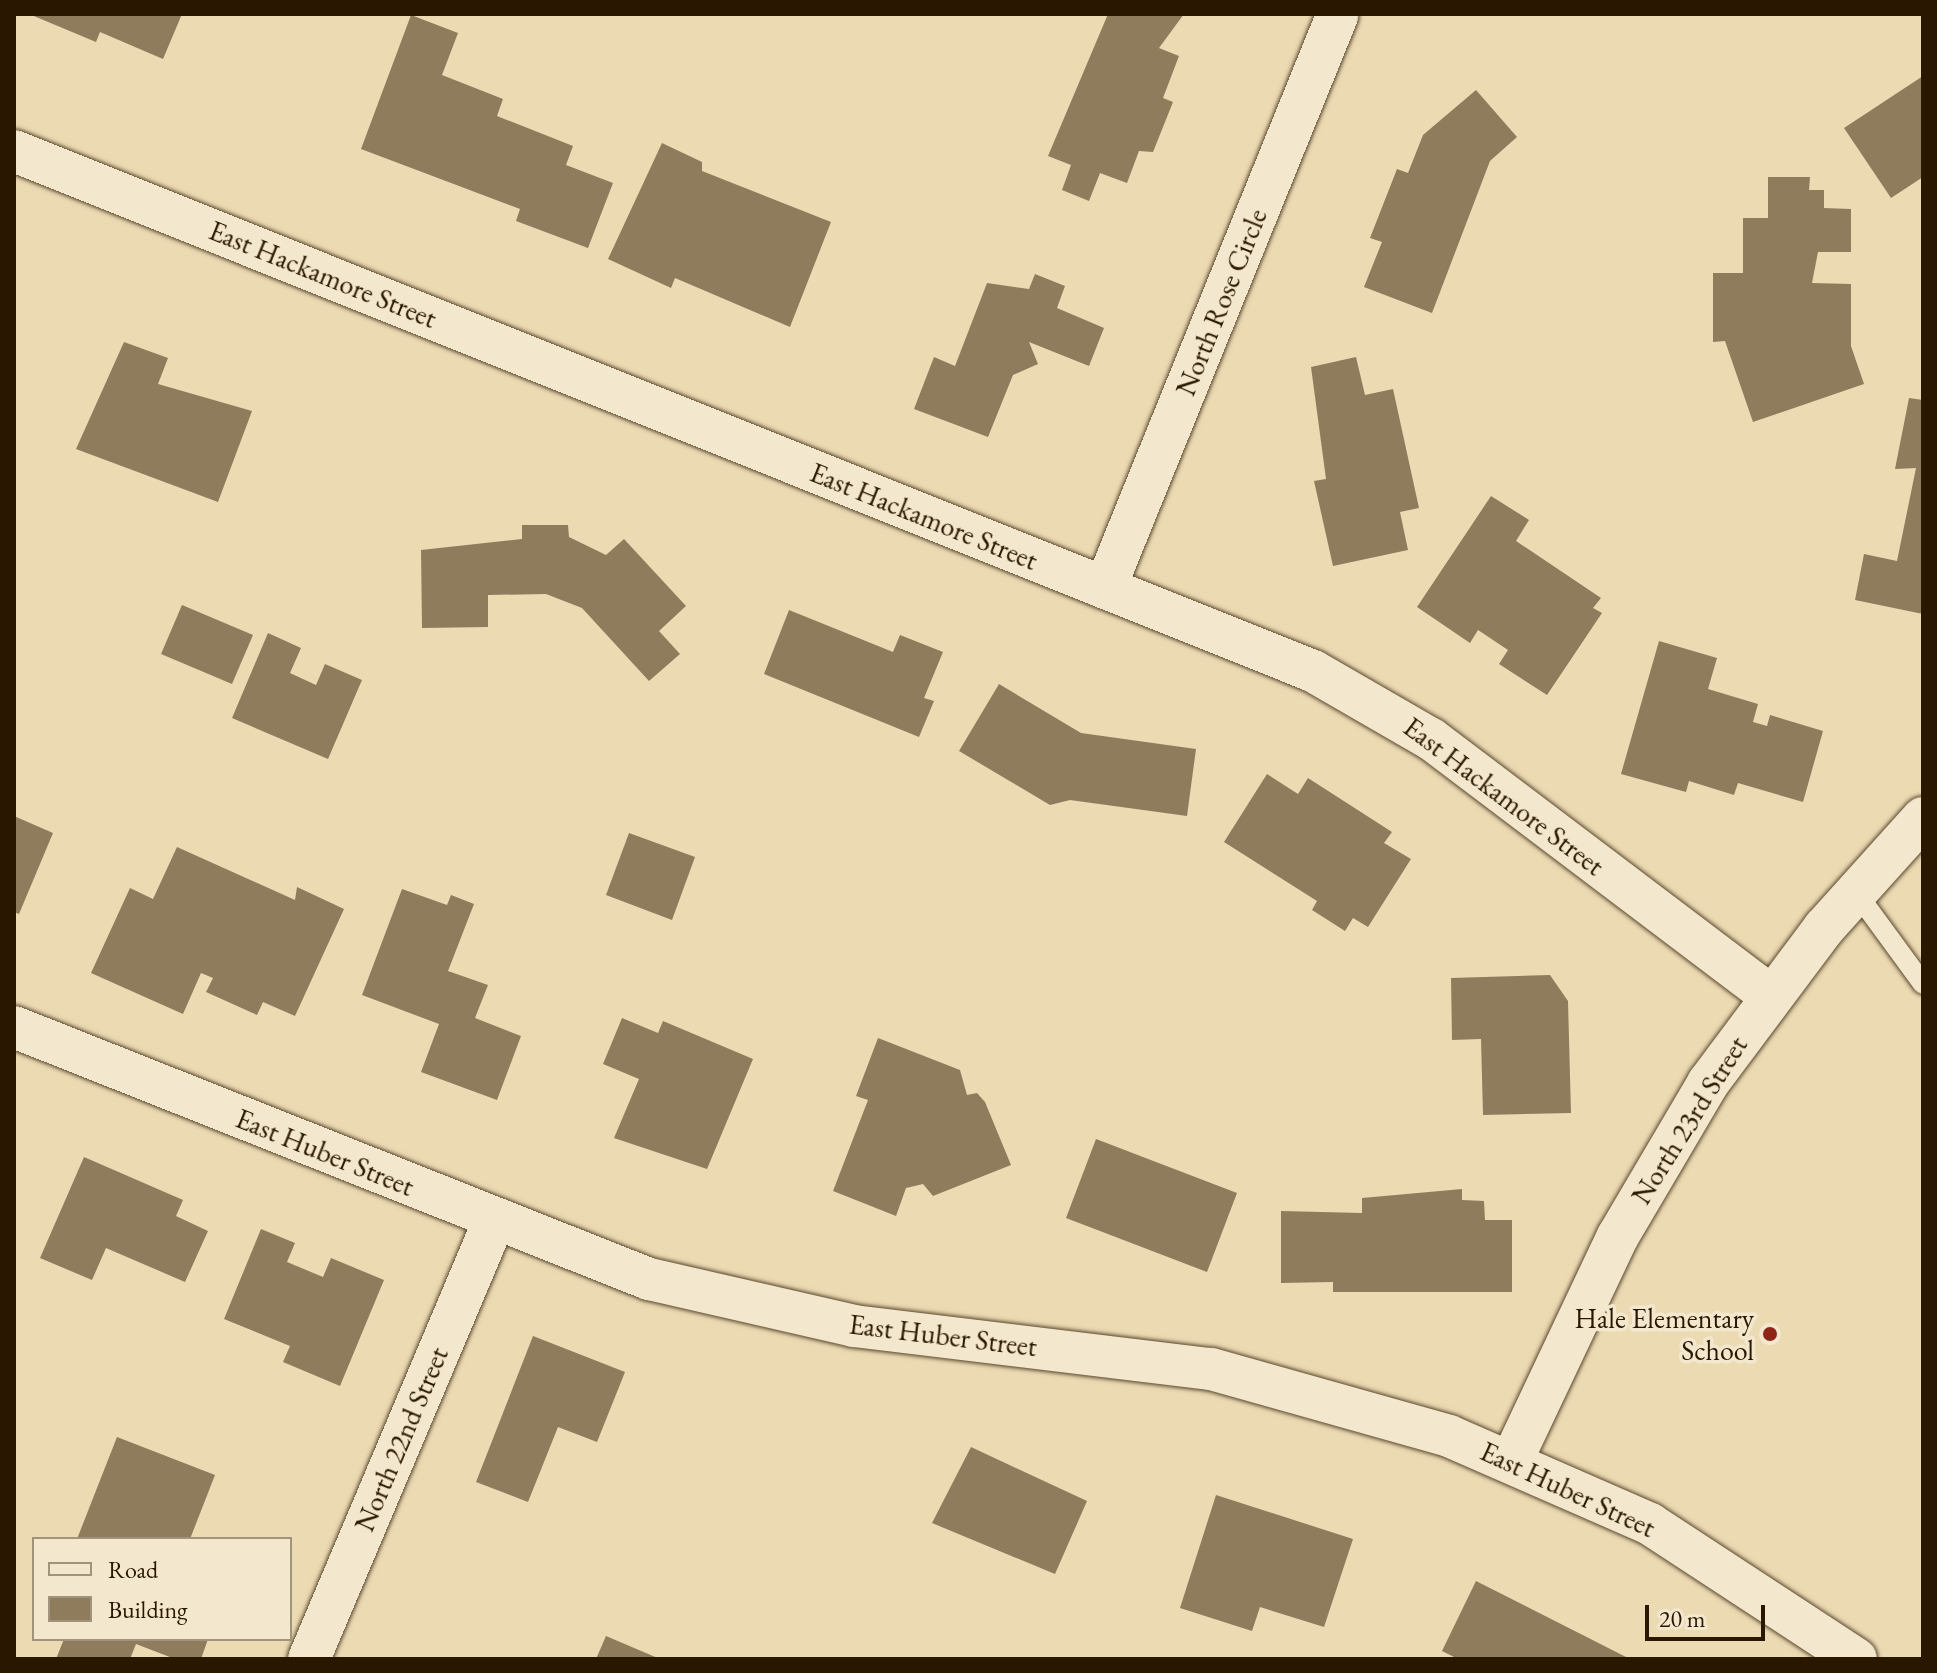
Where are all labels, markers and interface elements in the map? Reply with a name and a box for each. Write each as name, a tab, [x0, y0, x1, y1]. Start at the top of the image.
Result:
street label: North Rose Circle	[1168, 204, 1274, 400]
street label: East Hackamore Street	[204, 213, 442, 335]
street label: East Hackamore Street	[805, 455, 1043, 577]
street label: East Hackamore Street	[1397, 710, 1611, 882]
street label: North 23rd Street	[1624, 1030, 1754, 1210]
street label: East Huber Street	[231, 1101, 419, 1203]
place label: Hale Elementary School	[1574, 1301, 1754, 1367]
street label: East Huber Street	[847, 1307, 1039, 1363]
marker: Hale Elementary School	[1761, 1325, 1779, 1343]
street label: North 22nd Street	[347, 1342, 455, 1536]
street label: East Huber Street	[1475, 1434, 1661, 1544]
legend	[32, 1537, 292, 1641]
text: Road	[108, 1554, 158, 1585]
scale bar	[1649, 1589, 1769, 1639]
text: Building	[108, 1594, 188, 1625]
text: 20 m	[1659, 1603, 1706, 1634]

